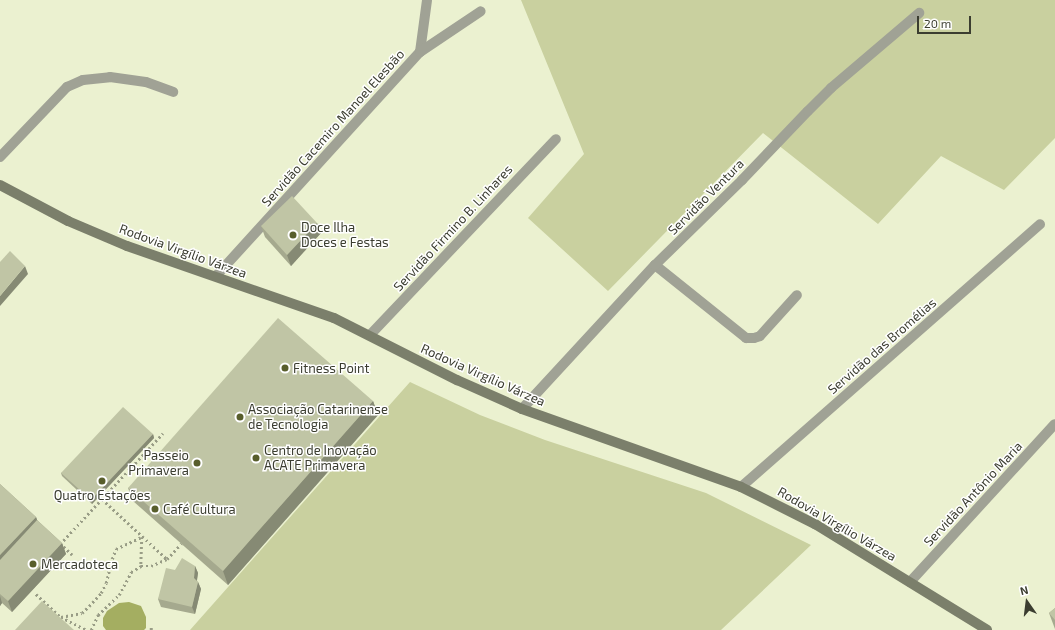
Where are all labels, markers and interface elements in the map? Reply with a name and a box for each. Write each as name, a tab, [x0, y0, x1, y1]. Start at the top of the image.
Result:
scale bar	[919, 8, 973, 34]
text: 20 m	[924, 16, 951, 30]
street label: Servidão Cacemiro Manoel Elesbão	[258, 46, 408, 210]
street label: Servidão Ventura	[665, 156, 747, 238]
street label: Servidão Firmino B. Linhares	[390, 162, 516, 294]
place label: Doce Ilha Doces e Festas	[301, 220, 389, 251]
street label: Rodovia Virgílio Várzea	[117, 221, 249, 281]
marker: Doce Ilha Doces e Festas	[288, 230, 298, 240]
street label: Servidão das Bromélias	[825, 295, 939, 397]
street label: Rodovia Virgílio Várzea	[418, 340, 548, 410]
place label: Fitness Point	[293, 360, 370, 376]
marker: Fitness Point	[280, 363, 290, 373]
place label: Associação Catarinense de Tecnologia	[248, 402, 388, 433]
marker: Associação Catarinense de Tecnologia	[235, 412, 245, 422]
street label: Servidão Antônio Maria	[920, 438, 1026, 550]
place label: Centro de Inovação ACATE Primavera	[264, 443, 377, 474]
place label: Passeio Primavera	[128, 448, 189, 479]
marker: Centro de Inovação ACATE Primavera	[251, 453, 261, 463]
marker: Passeio Primavera	[192, 458, 202, 468]
marker: Quatro Estações	[97, 476, 107, 486]
street label: Rodovia Virgílio Várzea	[775, 483, 899, 565]
place label: Quatro Estações	[54, 487, 150, 503]
place label: Café Cultura	[163, 501, 236, 517]
marker: Café Cultura	[150, 504, 160, 514]
place label: Mercadoteca	[41, 556, 118, 572]
marker: Mercadoteca	[28, 559, 38, 569]
north arrow	[1007, 582, 1047, 622]
text: N	[1019, 583, 1029, 597]

